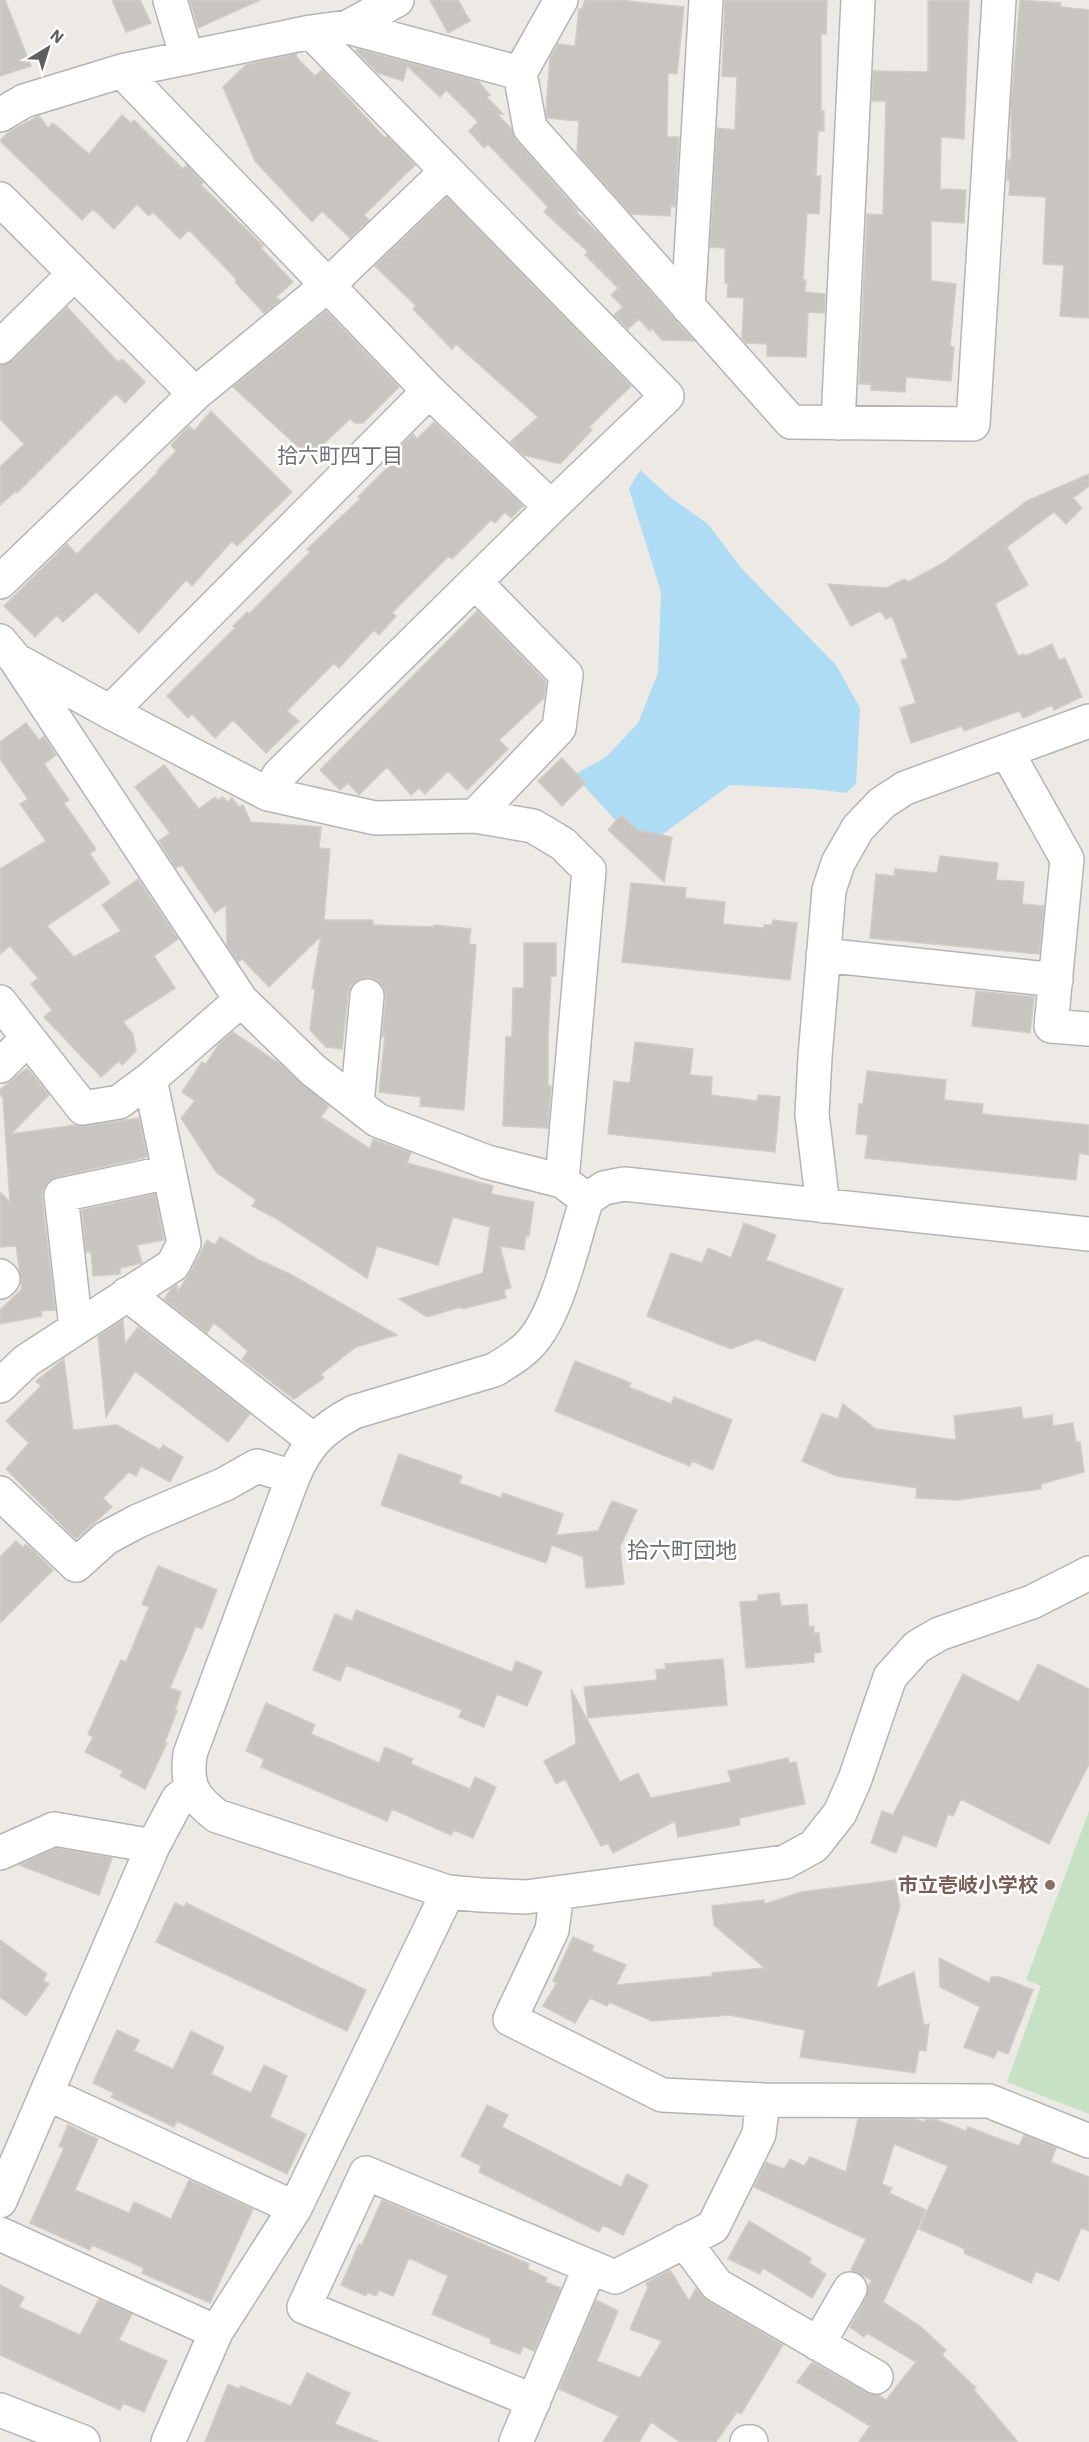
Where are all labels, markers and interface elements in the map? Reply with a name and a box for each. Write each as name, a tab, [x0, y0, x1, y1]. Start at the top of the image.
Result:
north arrow	[18, 18, 78, 78]
text: N	[47, 25, 68, 48]
district label: 拾六町四丁目	[277, 441, 403, 469]
district label: 拾六町団地	[627, 1535, 737, 1564]
place label: 市立壱岐小学校	[898, 1871, 1038, 1898]
marker: 市立壱岐小学校	[1043, 1878, 1057, 1892]

